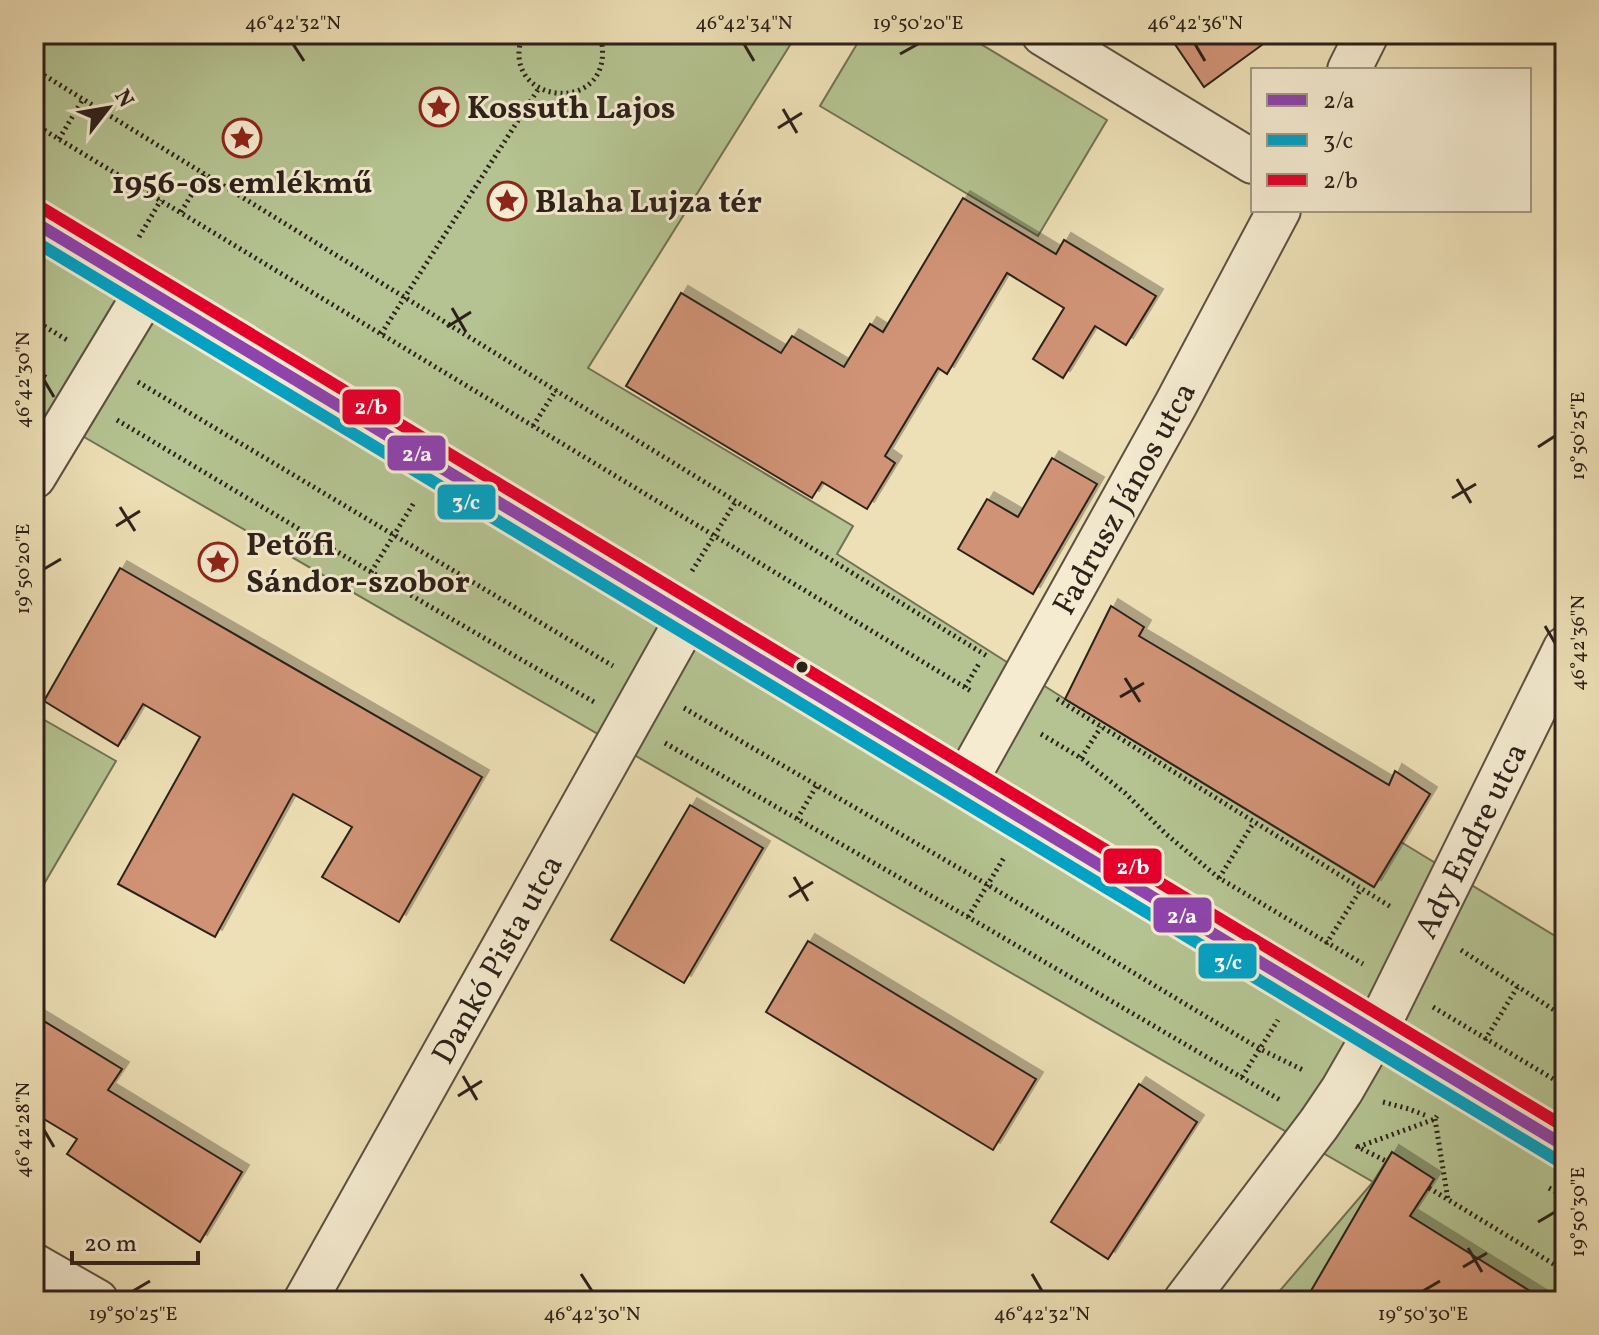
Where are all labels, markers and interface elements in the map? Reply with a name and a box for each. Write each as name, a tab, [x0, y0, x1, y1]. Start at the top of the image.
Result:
text: 46°42'32"N	[245, 10, 341, 38]
text: 46°42'34"N	[695, 10, 793, 38]
text: 19°50'20"E	[873, 10, 963, 38]
text: 46°42'36"N	[1147, 10, 1243, 38]
north arrow	[68, 68, 148, 148]
legend	[1251, 68, 1531, 212]
text: N	[106, 84, 140, 114]
text: 2/a	[1323, 85, 1355, 119]
place icon: Kossuth Lajos	[418, 86, 460, 128]
place label: Kossuth Lajos	[467, 88, 676, 132]
place icon: 1956-os emlékmű	[221, 117, 263, 159]
text: 3/c	[1323, 125, 1353, 159]
place label: 1956-os emlékmű	[112, 163, 372, 207]
text: 2/b	[1323, 165, 1358, 199]
place icon: Blaha Lujza tér	[486, 180, 528, 222]
place label: Blaha Lujza tér	[535, 182, 762, 226]
text: 46°42'30"N	[10, 331, 38, 429]
street label: Fadrusz János utca	[1044, 375, 1208, 624]
line badge: 2/b	[341, 388, 402, 426]
text: 19°50'25"E	[1565, 391, 1593, 481]
text: 2/b	[354, 393, 388, 424]
line badge: 2/a	[386, 434, 447, 472]
text: 2/a	[402, 440, 432, 471]
line badge: 3/c	[436, 483, 497, 521]
text: 3/c	[452, 488, 480, 519]
text: 19°50'20"E	[10, 524, 38, 614]
place label: Petőfi Sándor-szobor	[246, 525, 470, 606]
place icon: Petőfi Sándor-szobor	[197, 541, 239, 583]
text: 46°42'36"N	[1565, 595, 1593, 691]
unlabelled marker	[794, 659, 810, 675]
street label: Ady Endre utca	[1406, 736, 1540, 947]
line badge: 2/b	[1102, 847, 1163, 885]
street label: Dankó Pista utca	[423, 848, 575, 1073]
text: 2/b	[1116, 853, 1150, 884]
line badge: 2/a	[1152, 896, 1213, 934]
text: 2/a	[1167, 902, 1197, 933]
line badge: 3/c	[1197, 942, 1258, 980]
text: 3/c	[1214, 948, 1242, 979]
text: 46°42'28"N	[10, 1082, 38, 1178]
text: 19°50'30"E	[1565, 1167, 1593, 1257]
scale bar	[72, 1215, 198, 1265]
text: 20 m	[84, 1228, 137, 1262]
text: 19°50'25"E	[88, 1301, 178, 1329]
text: 46°42'30"N	[543, 1301, 641, 1329]
text: 46°42'32"N	[994, 1301, 1090, 1329]
text: 19°50'30"E	[1378, 1301, 1468, 1329]

